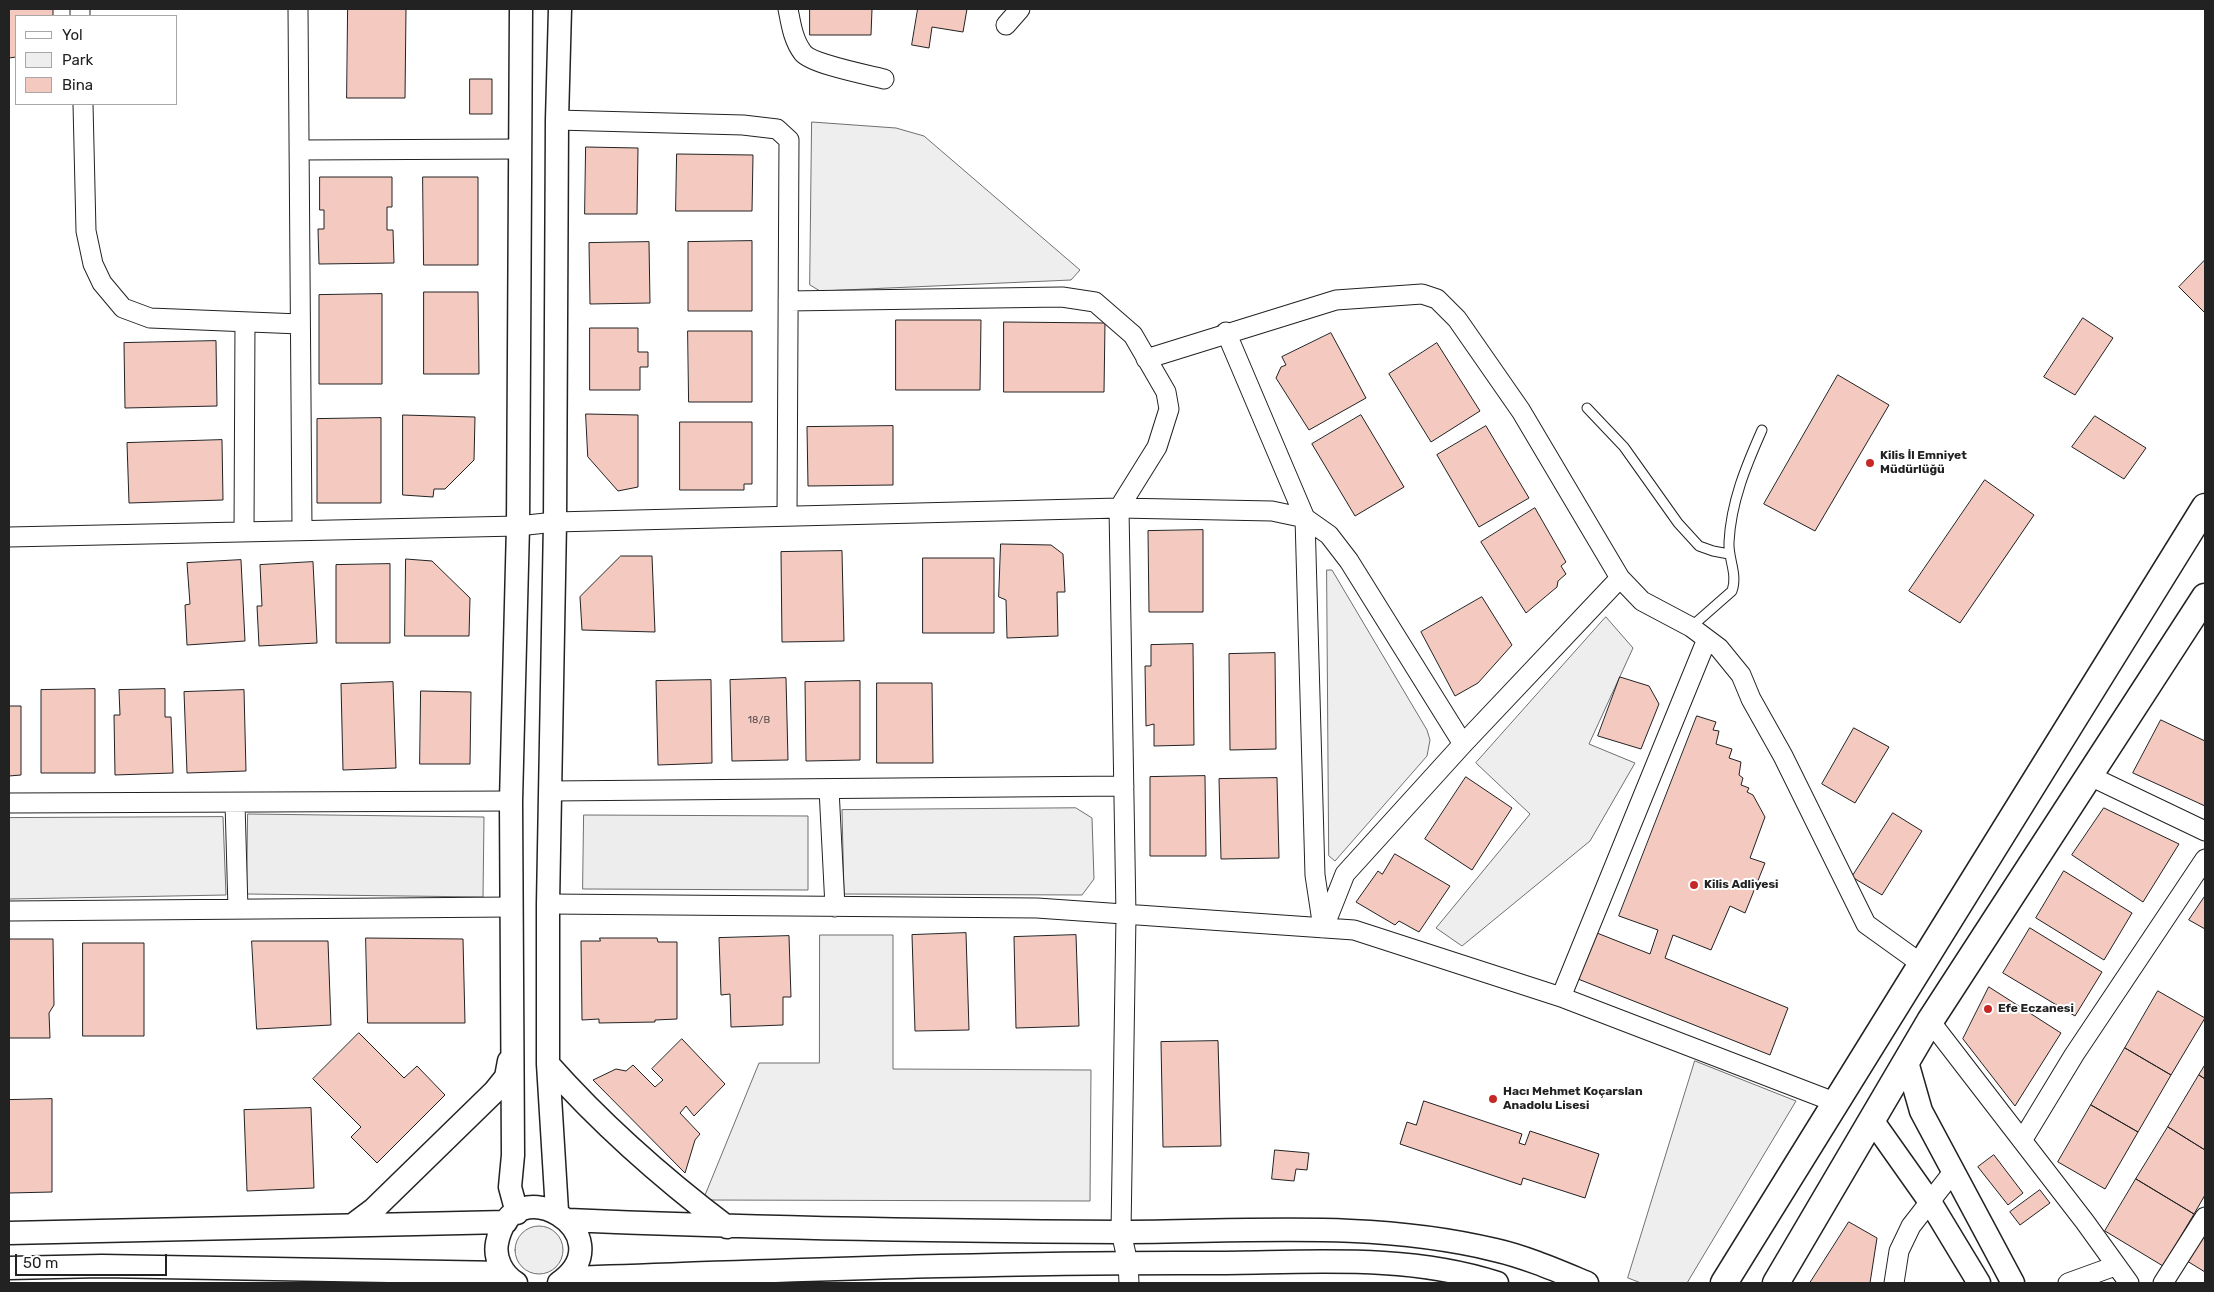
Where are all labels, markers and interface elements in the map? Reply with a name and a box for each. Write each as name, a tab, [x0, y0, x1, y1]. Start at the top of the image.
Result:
legend	[15, 15, 178, 105]
text: Yol	[62, 26, 83, 44]
text: Park	[62, 51, 93, 69]
text: Bina	[62, 76, 93, 94]
place label: Kilis İl Emniyet Müdürlüğü	[1880, 449, 1967, 477]
marker: Kilis İl Emniyet Müdürlüğü	[1864, 457, 1876, 469]
house number: 18/B	[748, 714, 770, 726]
place label: Kilis Adliyesi	[1704, 878, 1779, 892]
marker: Kilis Adliyesi	[1688, 879, 1700, 891]
place label: Efe Eczanesi	[1998, 1002, 2074, 1016]
marker: Efe Eczanesi	[1982, 1003, 1994, 1015]
place label: Hacı Mehmet Koçarslan Anadolu Lisesi	[1503, 1085, 1643, 1113]
marker: Hacı Mehmet Koçarslan Anadolu Lisesi	[1487, 1093, 1499, 1105]
scale bar	[18, 1244, 170, 1276]
text: 50 m	[23, 1254, 58, 1272]

